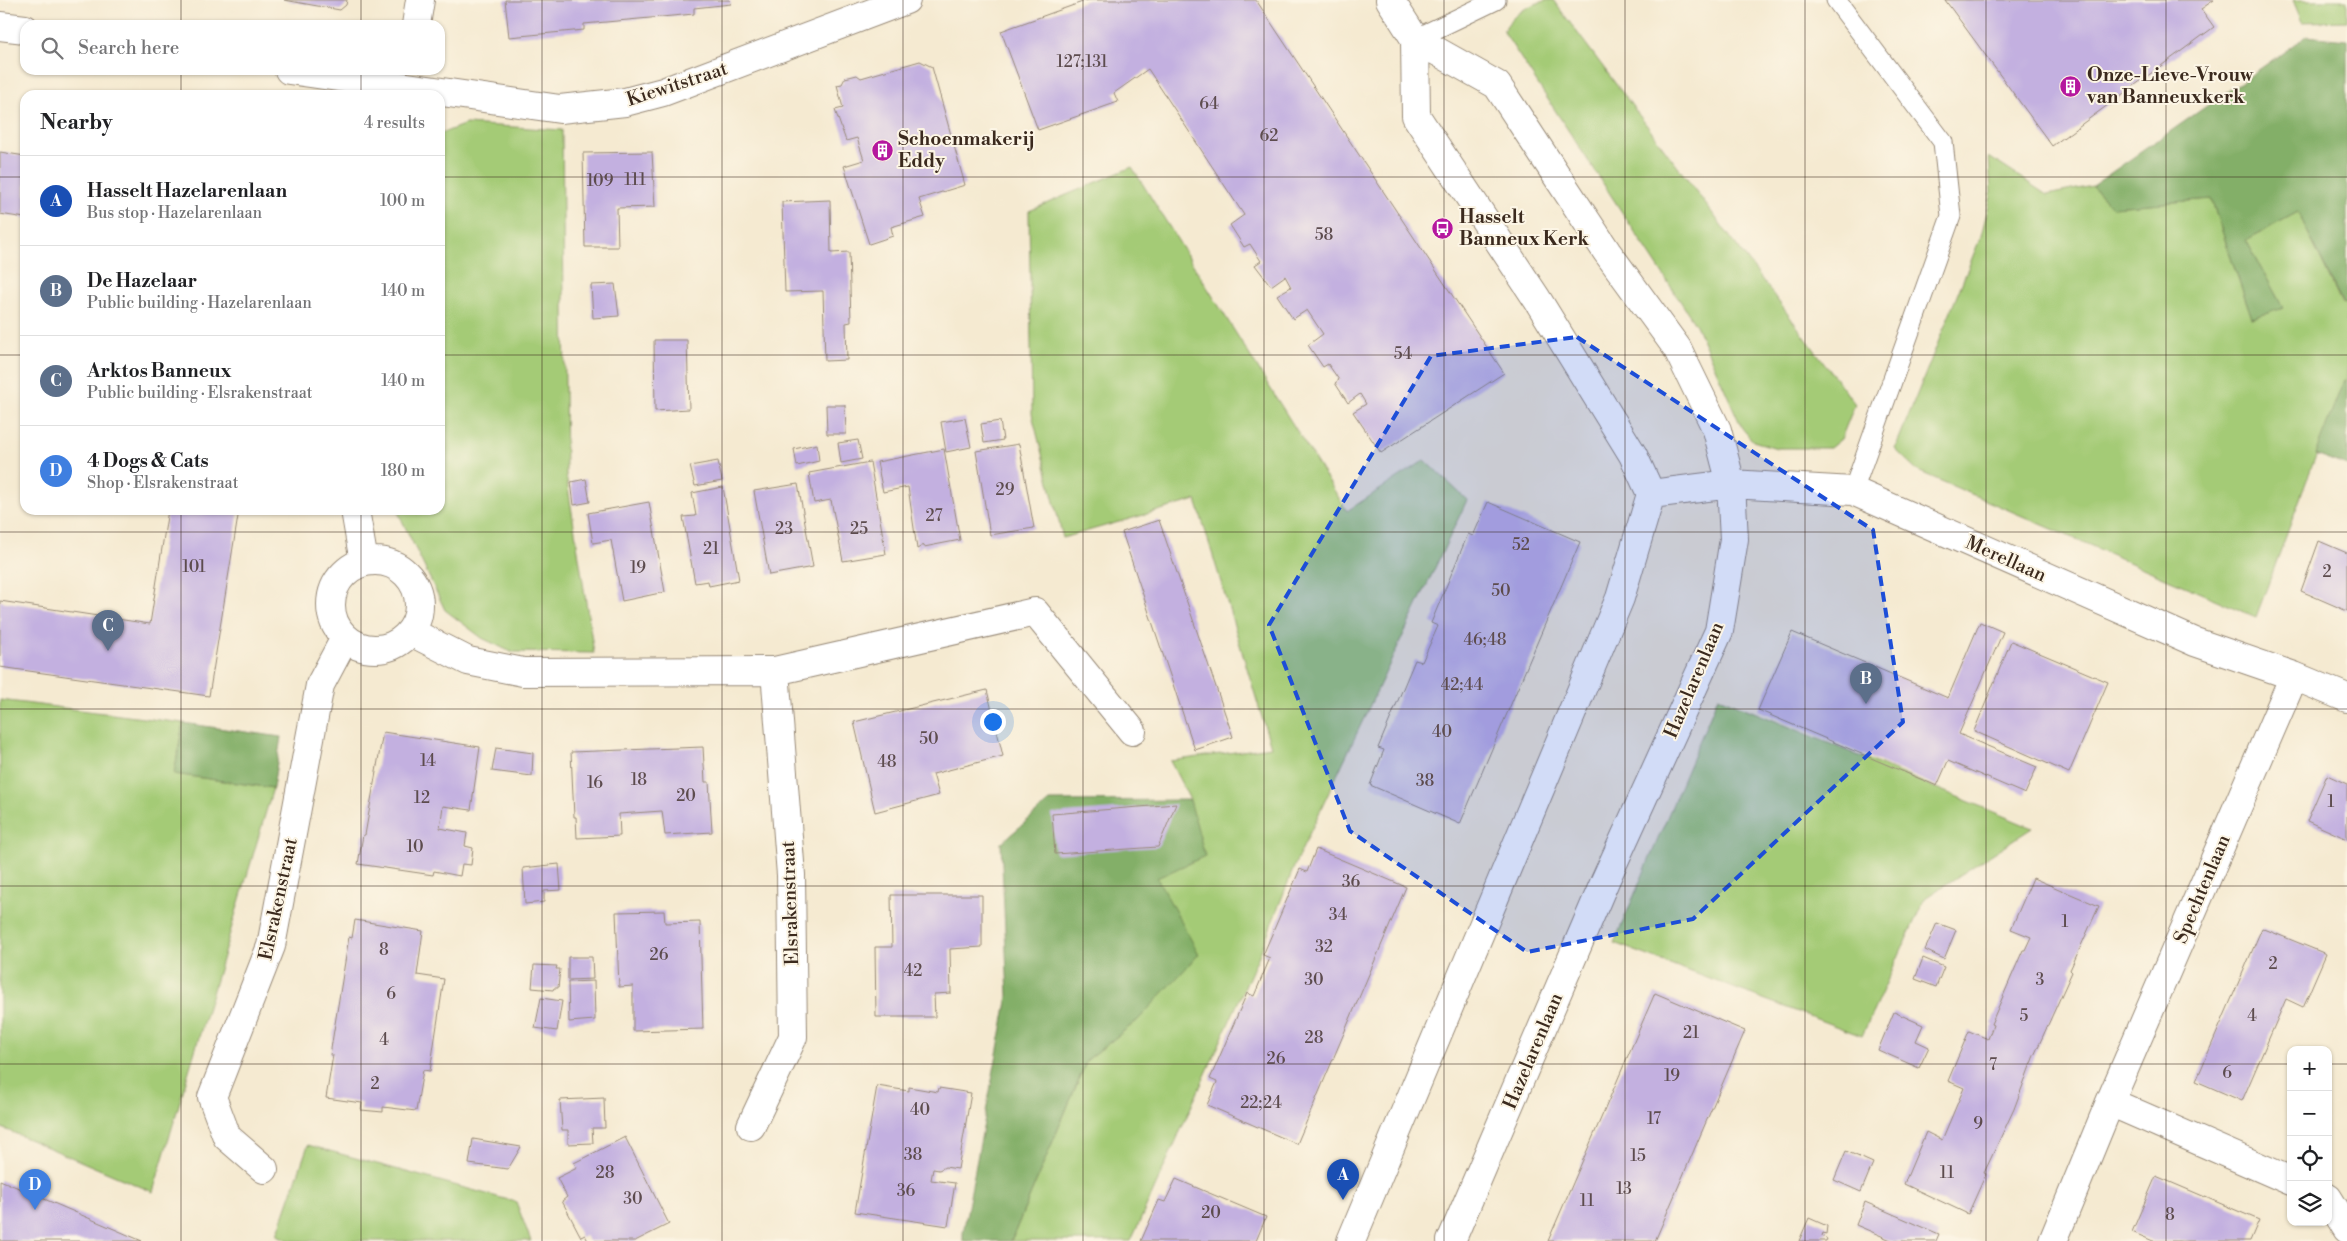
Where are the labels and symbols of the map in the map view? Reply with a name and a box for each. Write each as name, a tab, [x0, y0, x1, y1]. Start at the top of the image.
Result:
house number: 127;131	[1056, 52, 1108, 72]
street label: Kiewitstraat	[623, 56, 731, 112]
place label: Onze-Lieve-Vrouw van Banneuxkerk	[2086, 63, 2254, 109]
building icon: Onze-Lieve-Vrouw van Banneuxkerk	[2059, 74, 2083, 98]
house number: 64	[1199, 94, 1219, 114]
house number: 62	[1260, 126, 1278, 146]
place label: Schoenmakerij Eddy	[898, 127, 1035, 173]
building icon: Schoenmakerij Eddy	[870, 138, 894, 162]
house number: 111	[624, 170, 646, 190]
house number: 109	[587, 171, 614, 191]
place label: Hasselt Banneux Kerk	[1459, 205, 1589, 251]
bus stop icon: Hasselt Banneux Kerk	[1431, 216, 1455, 240]
house number: 58	[1315, 225, 1334, 245]
house number: 54	[1394, 344, 1413, 364]
house number: 29	[996, 480, 1015, 500]
house number: 27	[925, 506, 943, 526]
house number: 23	[775, 519, 793, 539]
house number: 25	[850, 519, 868, 539]
street label: Merellaan	[1962, 531, 2050, 587]
house number: 52	[1512, 535, 1530, 555]
house number: 21	[703, 539, 719, 559]
house number: 101	[182, 557, 206, 577]
house number: 19	[630, 558, 646, 578]
house number: 2	[2322, 562, 2332, 582]
house number: 50	[1491, 581, 1511, 601]
pin: C	[92, 610, 124, 651]
street label: Hazelarenlaan	[1659, 618, 1729, 742]
house number: 46;48	[1463, 630, 1507, 650]
pin: B	[1850, 663, 1882, 704]
house number: 42;44	[1441, 675, 1484, 695]
your location	[980, 709, 1006, 735]
house number: 40	[1432, 722, 1452, 742]
house number: 50	[919, 729, 939, 749]
house number: 14	[420, 751, 436, 771]
house number: 48	[877, 752, 897, 772]
house number: 18	[631, 770, 647, 790]
house number: 38	[1416, 771, 1435, 791]
house number: 16	[587, 773, 603, 793]
house number: 20	[676, 786, 696, 806]
house number: 12	[414, 788, 430, 808]
house number: 1	[2328, 792, 2335, 812]
street label: Spechtenlaan	[2168, 831, 2236, 947]
street label: Elsrakenstraat	[253, 835, 303, 963]
house number: 10	[407, 837, 424, 857]
street label: Elsrakenstraat	[776, 840, 804, 966]
house number: 36	[1342, 872, 1361, 892]
house number: 34	[1329, 905, 1348, 925]
house number: 1	[2062, 912, 2069, 932]
house number: 32	[1315, 937, 1333, 957]
house number: 8	[379, 940, 389, 960]
house number: 26	[650, 945, 669, 965]
house number: 2	[2268, 954, 2278, 974]
house number: 42	[904, 961, 922, 981]
house number: 30	[1304, 970, 1324, 990]
house number: 3	[2036, 970, 2045, 990]
house number: 6	[386, 984, 396, 1004]
street label: Hazelarenlaan	[1498, 989, 1568, 1113]
house number: 5	[2020, 1006, 2029, 1026]
house number: 4	[2247, 1006, 2257, 1026]
house number: 21	[1683, 1023, 1699, 1043]
house number: 28	[1305, 1028, 1324, 1048]
house number: 4	[379, 1030, 389, 1050]
house number: 26	[1267, 1049, 1286, 1069]
house number: 7	[1989, 1055, 1997, 1075]
house number: 6	[2222, 1063, 2232, 1083]
house number: 19	[1664, 1066, 1680, 1086]
house number: 2	[370, 1074, 380, 1094]
house number: 22;24	[1240, 1093, 1282, 1113]
house number: 40	[910, 1100, 930, 1120]
house number: 17	[1647, 1109, 1661, 1129]
house number: 9	[1973, 1114, 1983, 1134]
house number: 38	[904, 1145, 923, 1165]
house number: 15	[1630, 1146, 1646, 1166]
pin: A	[1327, 1159, 1359, 1200]
house number: 28	[596, 1163, 615, 1183]
house number: 11	[1940, 1163, 1954, 1183]
pin: D	[19, 1169, 51, 1210]
house number: 13	[1616, 1179, 1632, 1199]
house number: 36	[897, 1181, 916, 1201]
house number: 30	[623, 1189, 643, 1209]
house number: 11	[1580, 1191, 1594, 1211]
house number: 20	[1201, 1203, 1221, 1223]
house number: 8	[2165, 1205, 2175, 1225]

